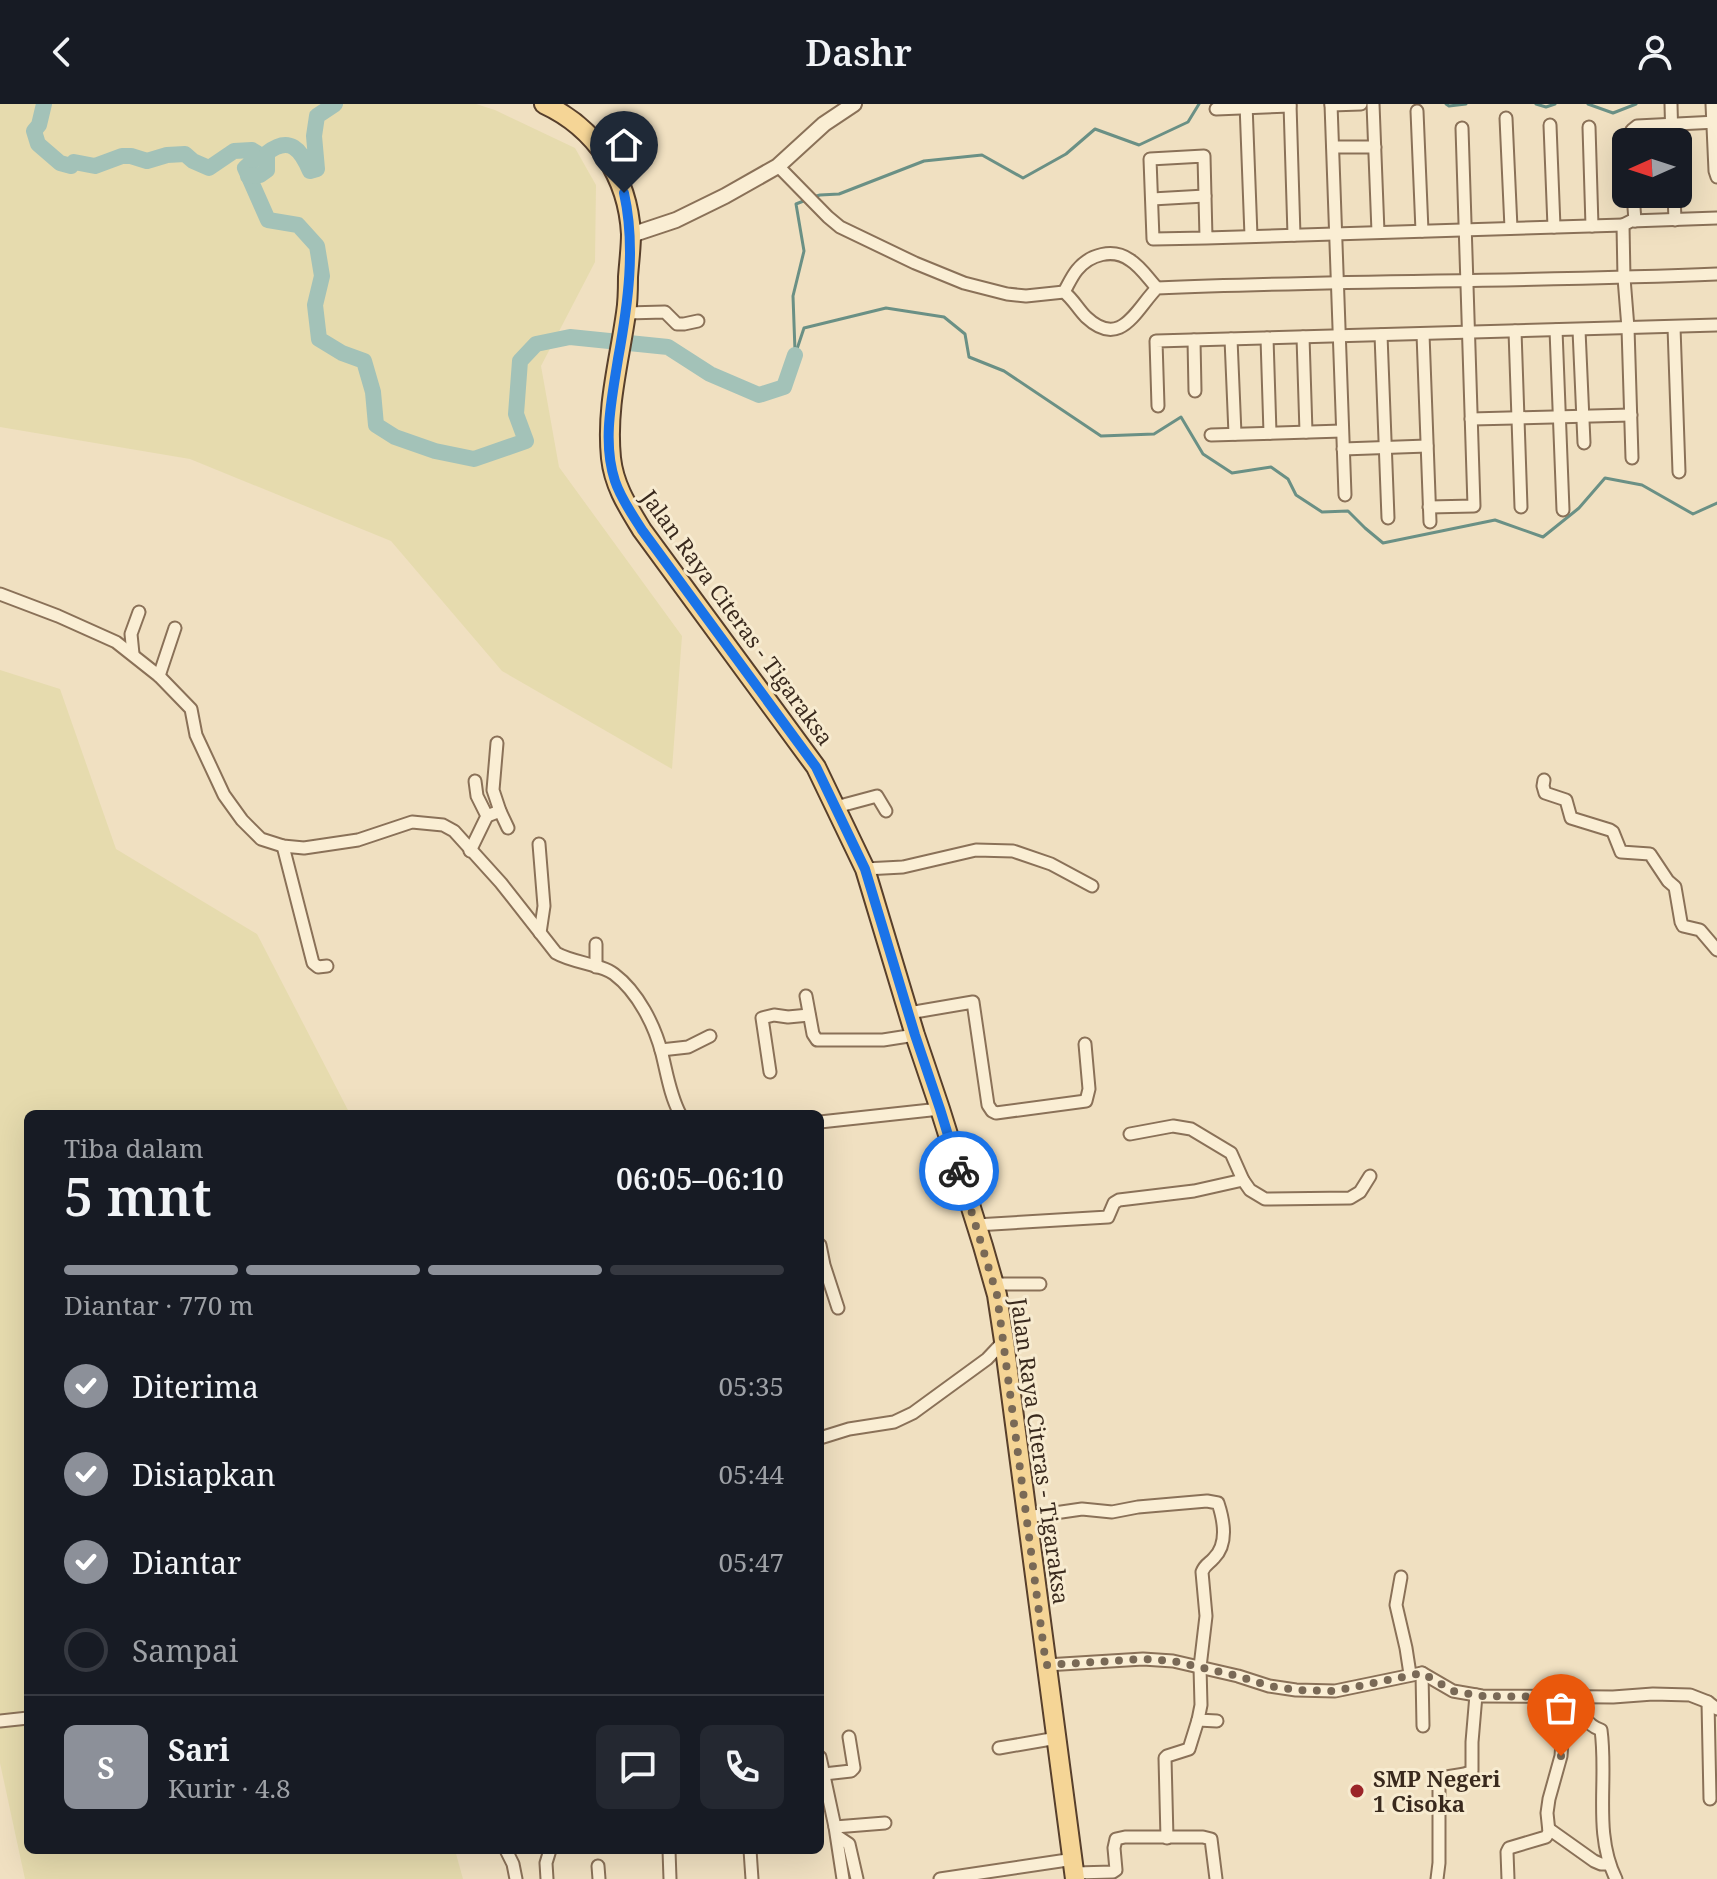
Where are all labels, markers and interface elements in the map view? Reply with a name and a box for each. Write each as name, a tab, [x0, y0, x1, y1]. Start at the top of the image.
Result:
text: Dashr	[805, 28, 912, 77]
icon: back	[40, 30, 84, 74]
icon: person	[1633, 30, 1677, 74]
pin	[590, 111, 658, 193]
icon: home	[602, 123, 646, 167]
north arrow	[1612, 128, 1692, 208]
map controls	[1612, 128, 1692, 208]
street label: Jalan Raya Citeras - Tigaraksa	[634, 482, 841, 751]
text: Tiba dalam	[64, 1130, 204, 1166]
courier	[919, 1131, 999, 1211]
icon: bike	[937, 1149, 981, 1193]
text: 06:05–06:10	[616, 1158, 784, 1199]
text: 5 mnt	[64, 1160, 212, 1231]
text: Diantar · 770 m	[64, 1287, 254, 1323]
street label: Jalan Raya Citeras - Tigaraksa	[1005, 1295, 1077, 1606]
icon: check	[64, 1364, 108, 1408]
text: Diterima	[132, 1366, 259, 1407]
text: 05:35	[718, 1368, 784, 1404]
icon: check	[64, 1452, 108, 1496]
text: Disiapkan	[132, 1454, 276, 1495]
text: 05:44	[718, 1456, 784, 1492]
icon: check	[64, 1540, 108, 1584]
text: Diantar	[132, 1542, 241, 1583]
text: 05:47	[718, 1544, 784, 1580]
text: Sampai	[132, 1630, 238, 1671]
pin	[1527, 1674, 1595, 1756]
icon: bag	[1539, 1686, 1583, 1730]
button: chat	[596, 1725, 680, 1809]
button: phone	[700, 1725, 784, 1809]
text: Sari	[168, 1729, 230, 1770]
text: S	[97, 1747, 115, 1788]
place label: SMP Negeri 1 Cisoka	[1373, 1763, 1501, 1818]
text: Kurir · 4.8	[168, 1770, 291, 1806]
marker: SMP Negeri 1 Cisoka	[1348, 1782, 1366, 1800]

